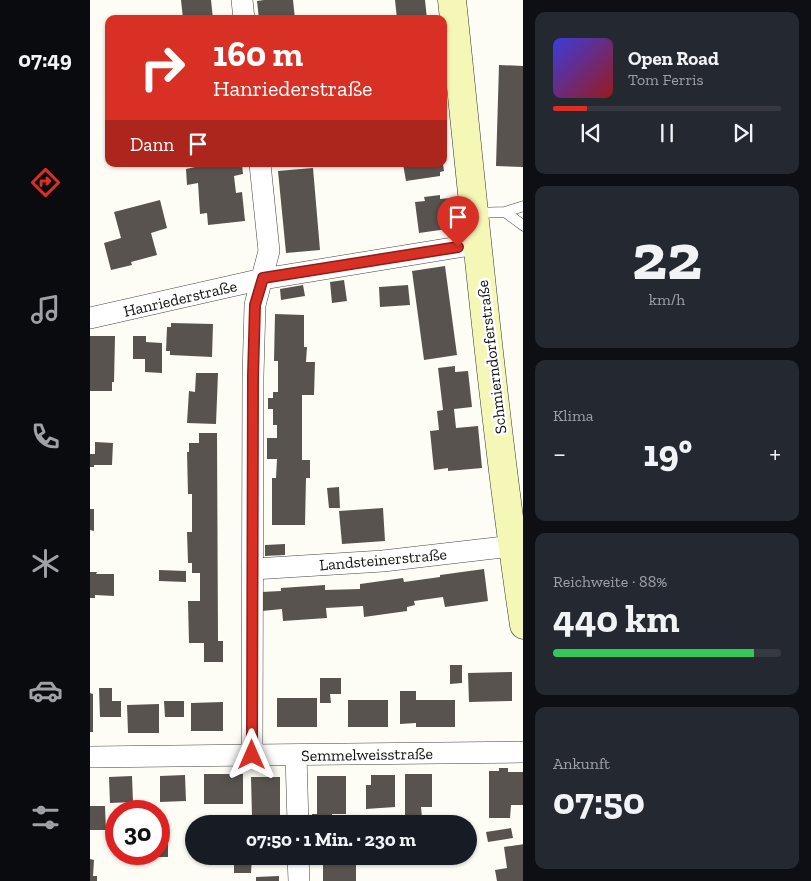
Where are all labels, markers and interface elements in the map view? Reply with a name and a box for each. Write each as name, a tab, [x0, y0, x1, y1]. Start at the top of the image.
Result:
text: 160 m	[213, 33, 303, 75]
icon: right	[130, 35, 195, 100]
text: 07:49	[18, 46, 72, 73]
text: Open Road	[628, 47, 719, 70]
text: Tom Ferris	[628, 70, 704, 89]
text: Hanriederstraße	[213, 75, 372, 102]
icon: previous	[577, 119, 605, 147]
icon: pause	[653, 119, 681, 147]
icon: next	[729, 119, 757, 147]
icon: arrive	[184, 130, 212, 158]
text: Dann	[130, 133, 174, 156]
icon: directions	[28, 165, 63, 200]
pin	[437, 196, 479, 247]
icon: arrive	[444, 203, 472, 231]
text: 22	[632, 218, 702, 296]
street label: Hanriederstraße	[122, 276, 239, 321]
street label: Schmierndorferstraße	[473, 279, 510, 435]
text: km/h	[649, 290, 685, 309]
icon: music	[28, 292, 63, 327]
text: Klima	[553, 406, 594, 425]
icon: phone	[28, 419, 63, 454]
text: 19°	[643, 430, 692, 476]
text: −	[553, 437, 566, 470]
text: +	[769, 437, 781, 470]
street label: Landsteinerstraße	[318, 544, 448, 575]
icon: climate	[28, 546, 63, 581]
text: Reichweite · 88%	[553, 572, 667, 591]
text: 440 km	[553, 596, 680, 642]
icon: car	[28, 673, 63, 708]
position arrow	[225, 728, 277, 780]
street label: Semmelweisstraße	[301, 744, 433, 765]
text: Ankunft	[553, 754, 610, 773]
text: 07:50	[553, 778, 645, 824]
icon: filters	[28, 800, 63, 835]
speed limit sign: 30	[105, 800, 170, 865]
text: 07:50 · 1 Min. · 230 m	[246, 828, 416, 851]

